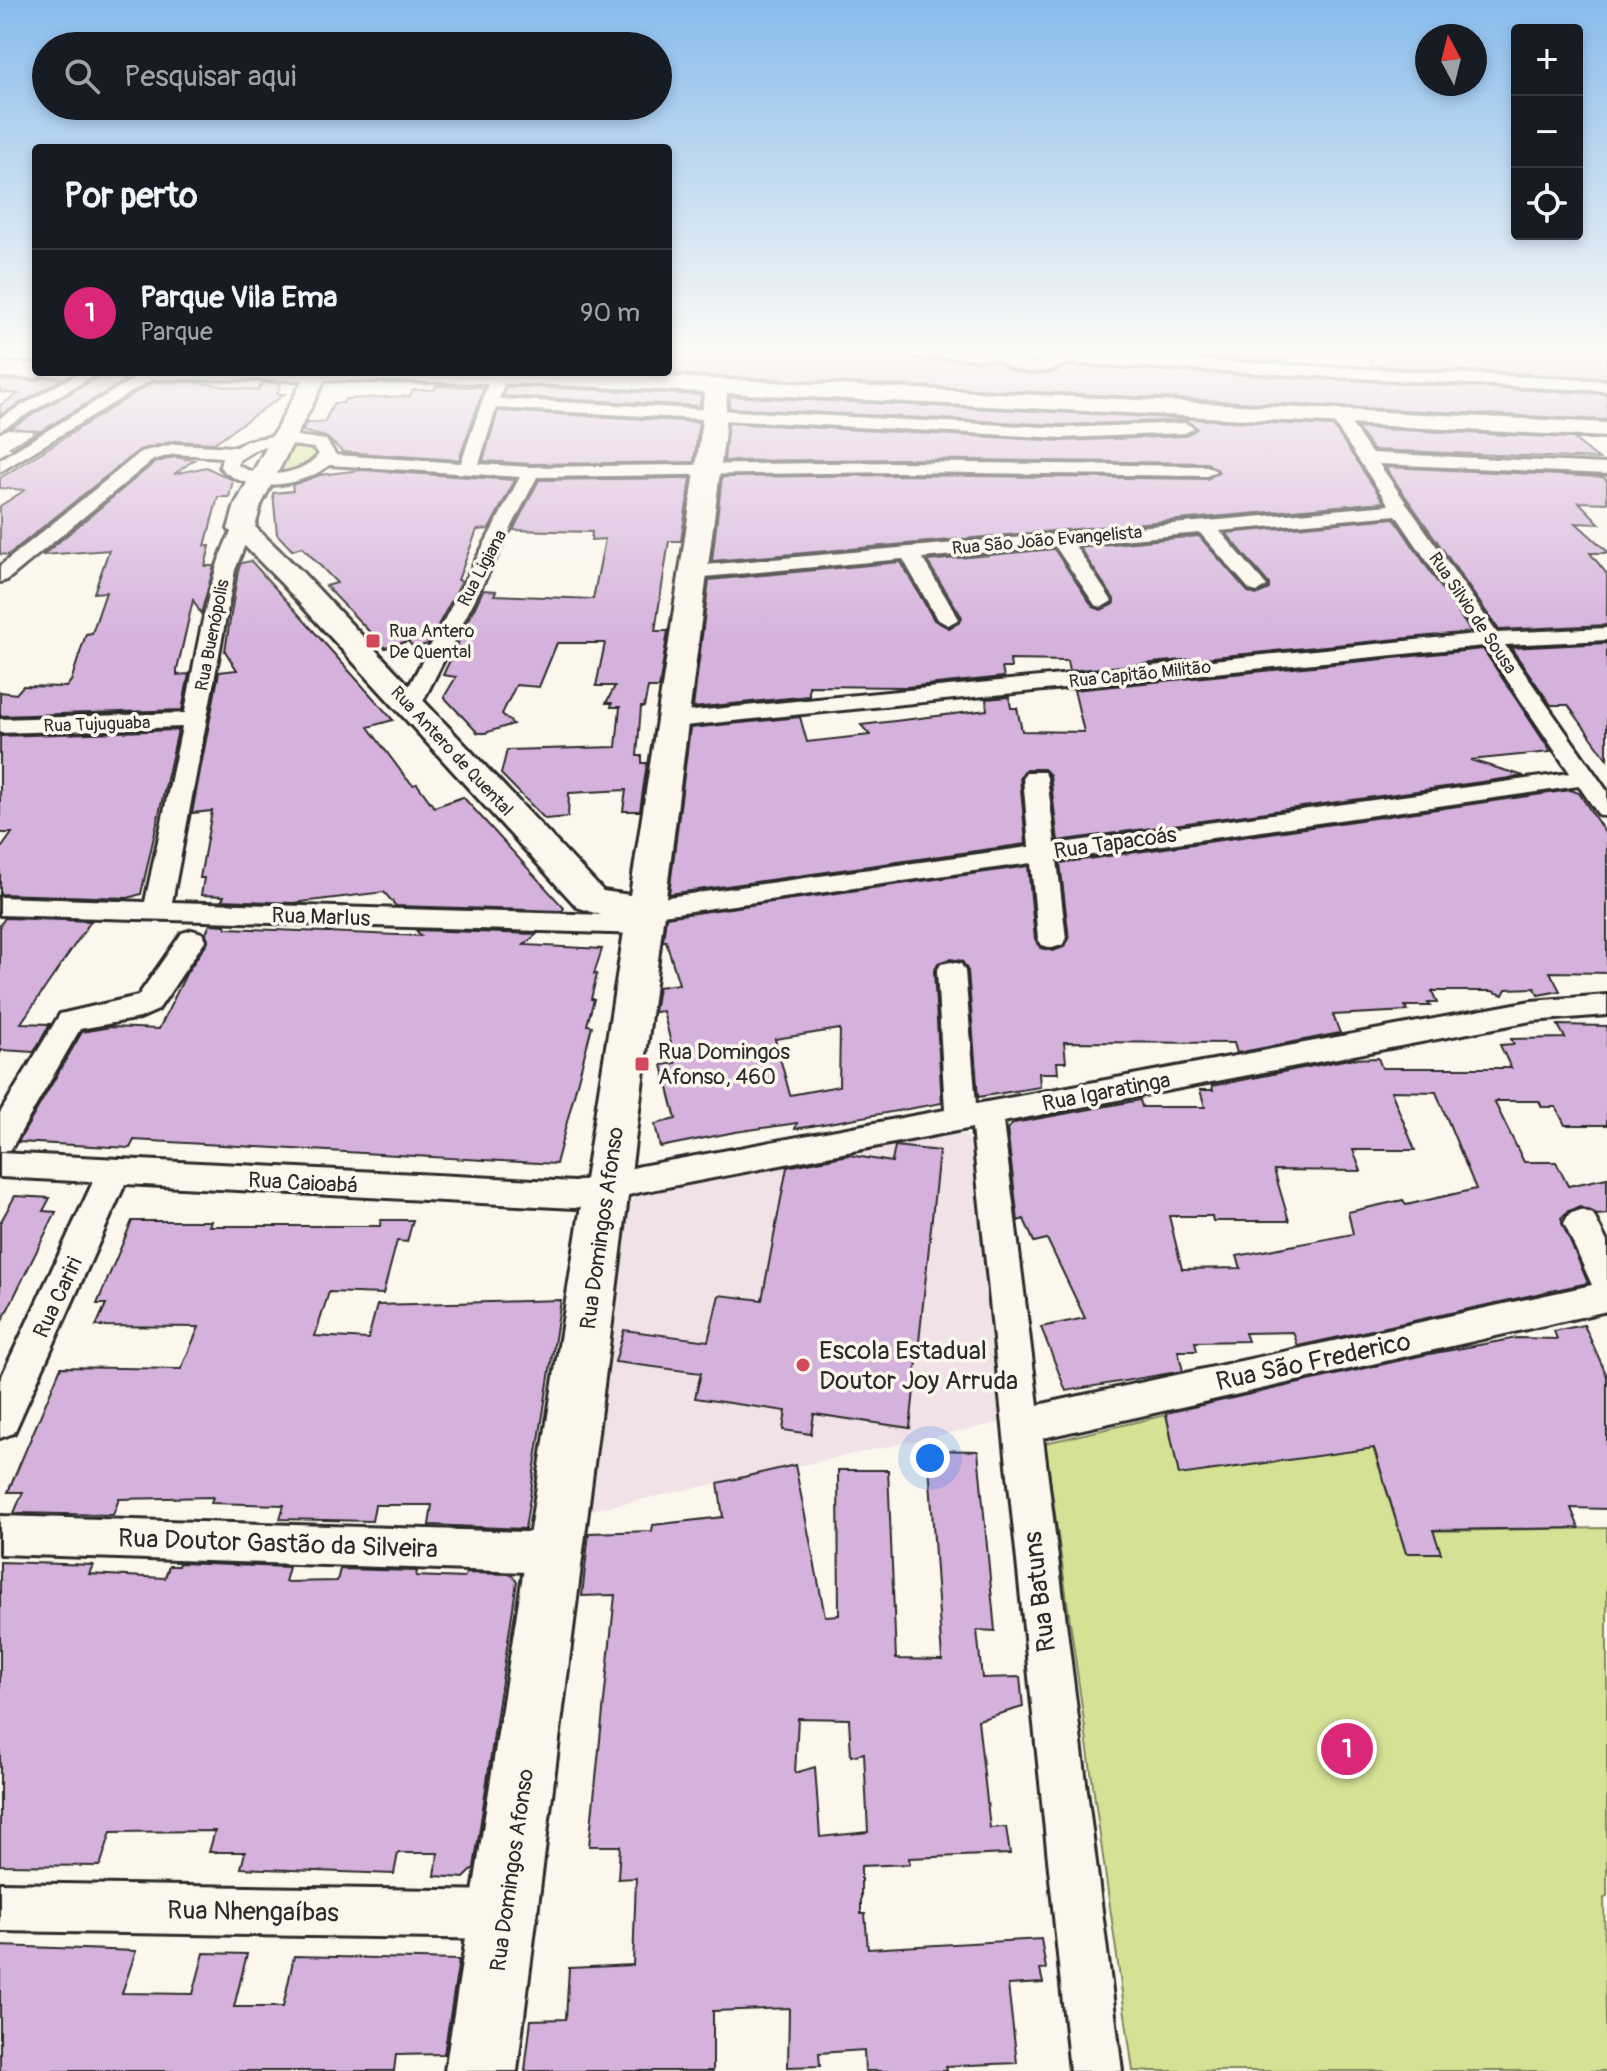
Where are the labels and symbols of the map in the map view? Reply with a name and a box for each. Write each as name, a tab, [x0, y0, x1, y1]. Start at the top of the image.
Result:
north arrow	[1415, 24, 1487, 96]
street label: Rua São João Evangelista	[951, 521, 1143, 560]
street label: Rua Ligiana	[453, 526, 512, 611]
street label: Rua Silvio de Sousa	[1423, 548, 1522, 679]
street label: Rua Buenópolis	[190, 577, 235, 693]
place label: Rua Antero De Quental	[389, 620, 475, 664]
marker: Rua Antero De Quental	[364, 632, 382, 650]
street label: Rua Capitão Militão	[1068, 656, 1213, 693]
street label: Rua Antero de Quental	[385, 682, 518, 821]
street label: Rua Tujuguaba	[43, 711, 151, 738]
street label: Rua Tapacoás	[1052, 820, 1178, 865]
street label: Rua Marlus	[271, 901, 371, 933]
place label: Rua Domingos Afonso, 460	[658, 1038, 790, 1091]
marker: Rua Domingos Afonso, 460	[633, 1055, 651, 1073]
street label: Rua Igaratinga	[1040, 1066, 1173, 1118]
street label: Rua Domingos Afonso	[574, 1125, 630, 1331]
street label: Rua Caioabá	[247, 1166, 358, 1200]
street label: Rua Cariri	[27, 1252, 89, 1342]
street label: Rua São Frederico	[1213, 1326, 1413, 1398]
place label: Escola Estadual Doutor Joy Arruda	[819, 1335, 1018, 1397]
marker: Escola Estadual Doutor Joy Arruda	[794, 1356, 812, 1374]
your location	[910, 1438, 950, 1478]
street label: Rua Doutor Gastão da Silveira	[118, 1522, 438, 1566]
street label: Rua Batuns	[1017, 1529, 1063, 1654]
pin: 1	[1321, 1719, 1373, 1779]
street label: Rua Domingos Afonso	[484, 1767, 540, 1973]
street label: Rua Nhengaíbas	[167, 1895, 339, 1930]

